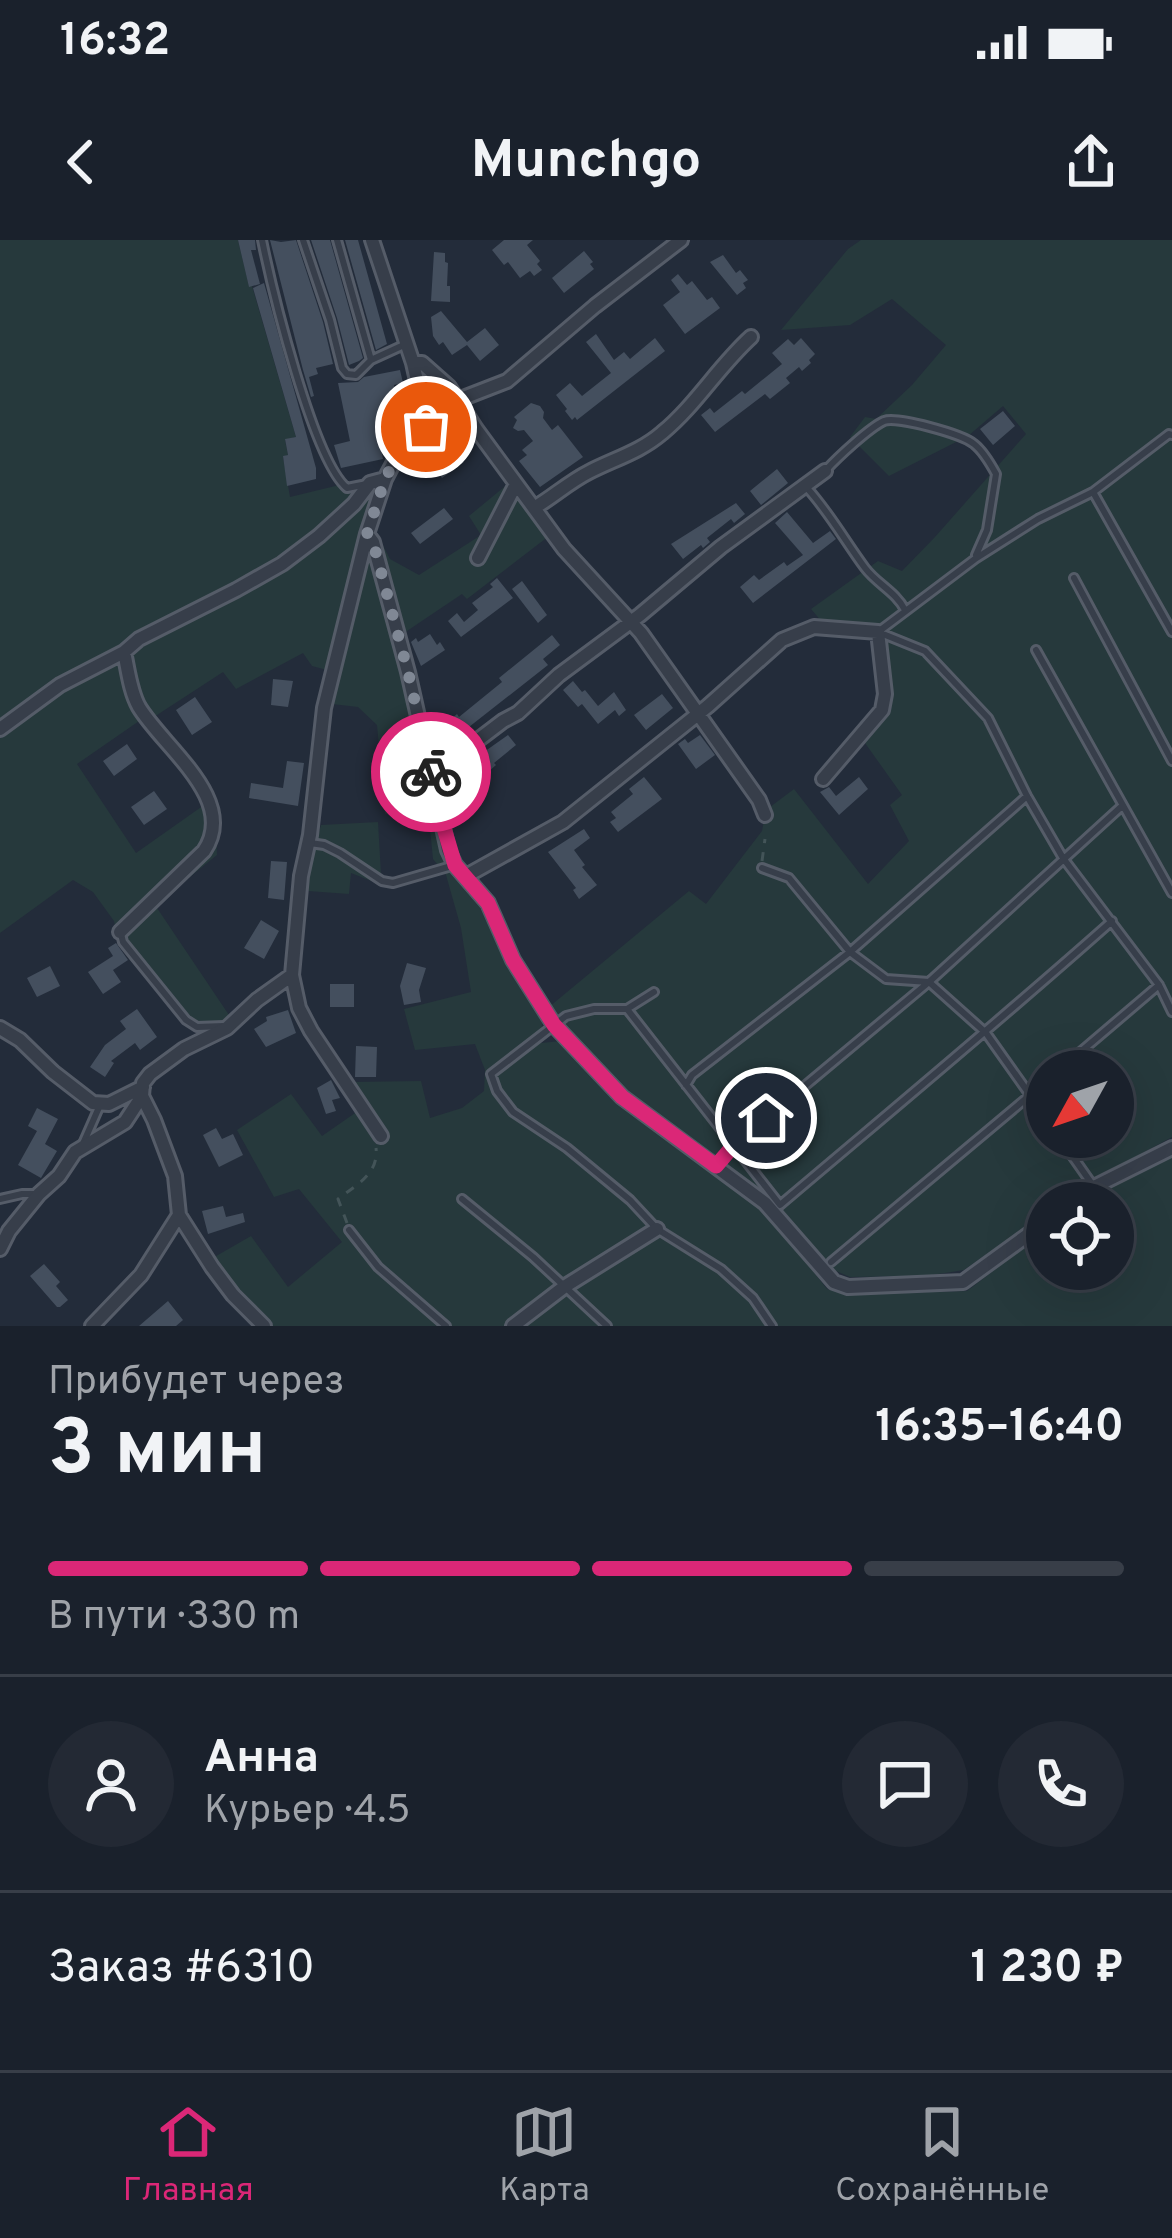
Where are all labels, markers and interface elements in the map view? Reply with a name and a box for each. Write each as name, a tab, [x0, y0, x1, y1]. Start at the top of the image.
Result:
text: 16:32	[60, 14, 170, 71]
text: Munchgo	[471, 128, 701, 197]
icon: back	[48, 129, 114, 195]
icon: share	[1058, 129, 1124, 195]
pin	[375, 376, 477, 478]
icon: bag	[393, 394, 459, 460]
courier	[371, 712, 491, 832]
icon: bike	[398, 739, 464, 805]
north arrow	[1026, 1050, 1134, 1158]
map controls	[1026, 1050, 1134, 1290]
pin	[715, 1067, 817, 1169]
icon: home	[733, 1085, 799, 1151]
button: locate	[1026, 1182, 1134, 1290]
text: Прибудет через	[48, 1359, 345, 1408]
text: 16:35–16:40	[875, 1400, 1124, 1457]
text: 3 мин	[48, 1403, 266, 1502]
text: В пути · 330 m	[48, 1594, 300, 1643]
button: person	[48, 1721, 174, 1847]
button: chat	[842, 1721, 968, 1847]
button: phone	[998, 1721, 1124, 1847]
text: Анна	[204, 1731, 319, 1788]
text: Курьер · 4.5	[204, 1788, 410, 1837]
text: Заказ #6310	[48, 1941, 315, 1998]
text: 1 230 ₽	[971, 1941, 1124, 1998]
tab: Главная	[123, 2099, 254, 2213]
tab: Карта	[499, 2099, 590, 2213]
tab: Сохранённые	[835, 2099, 1049, 2213]

